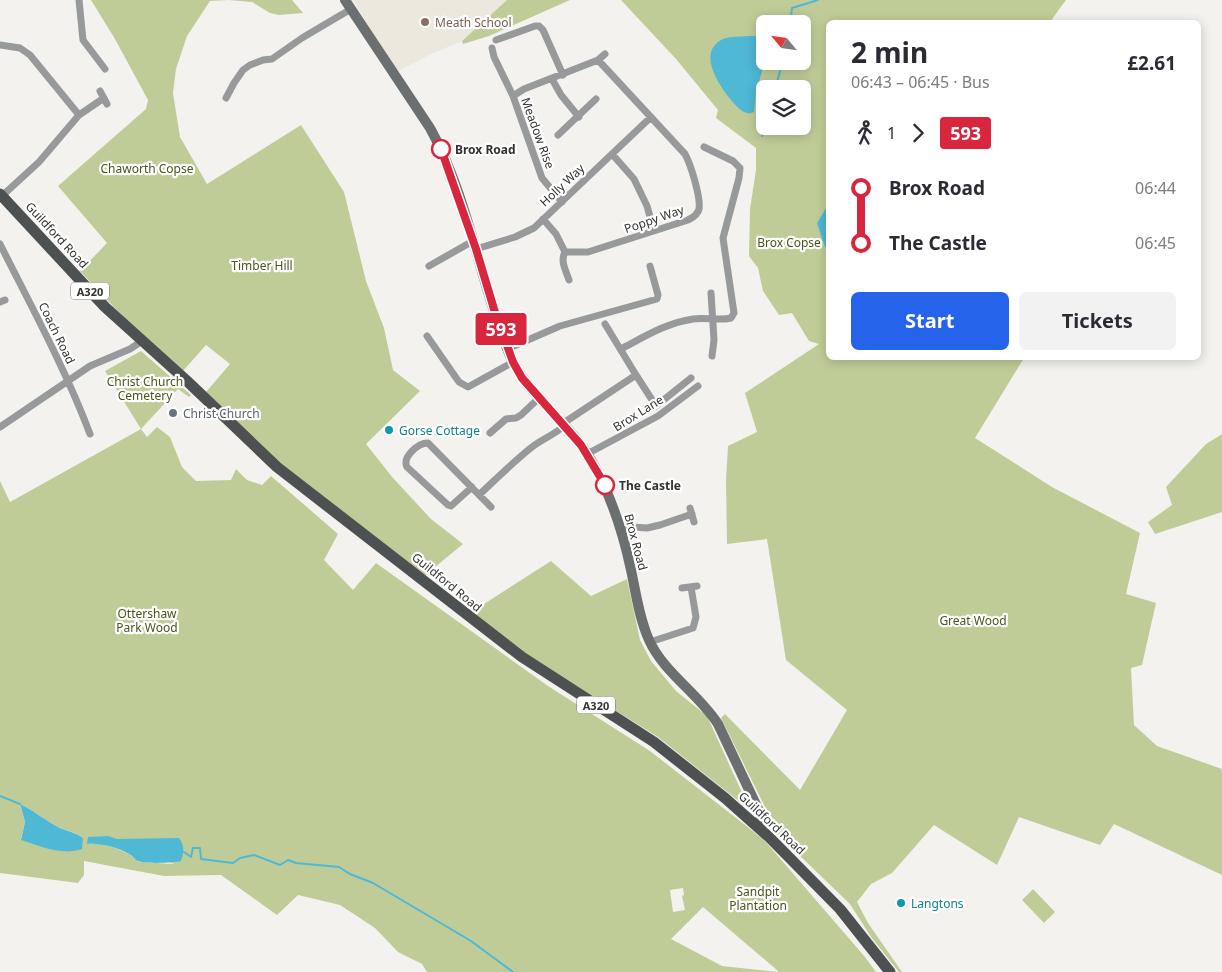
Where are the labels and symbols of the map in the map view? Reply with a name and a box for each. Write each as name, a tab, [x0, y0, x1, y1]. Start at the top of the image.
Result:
place label: Meath School	[435, 14, 512, 31]
north arrow	[756, 15, 811, 70]
marker: Meath School	[419, 16, 431, 28]
street label: Meadow Rise	[517, 95, 559, 171]
marker: Brox Road	[431, 139, 451, 159]
place label: Brox Road	[455, 141, 516, 158]
street label: Holly Way	[536, 159, 589, 210]
park label: Chaworth Copse	[101, 160, 194, 177]
street label: Guildford Road	[22, 198, 92, 272]
street label: Poppy Way	[622, 201, 687, 237]
park label: Brox Copse	[757, 234, 821, 251]
park label: Timber Hill	[231, 257, 293, 274]
road number: A320	[71, 282, 109, 300]
street label: Coach Road	[35, 299, 79, 367]
line badge: 593	[472, 313, 530, 345]
park label: Christ Church Cemetery	[107, 373, 183, 404]
street label: Brox Lane	[610, 391, 667, 435]
place label: Christ Church	[183, 405, 260, 422]
marker: Christ Church	[167, 407, 179, 419]
place label: Gorse Cottage	[399, 422, 480, 439]
marker: Gorse Cottage	[383, 424, 395, 436]
marker: The Castle	[595, 475, 615, 495]
place label: The Castle	[619, 477, 681, 494]
street label: Brox Road	[620, 512, 652, 572]
street label: Guildford Road	[409, 549, 485, 615]
park label: Ottershaw Park Wood	[116, 605, 178, 636]
park label: Great Wood	[939, 612, 1007, 629]
road number: A320	[577, 696, 615, 714]
street label: Guildford Road	[735, 788, 809, 858]
park label: Sandpit Plantation	[729, 883, 787, 914]
place label: Langtons	[911, 895, 964, 912]
marker: Langtons	[895, 897, 907, 909]

